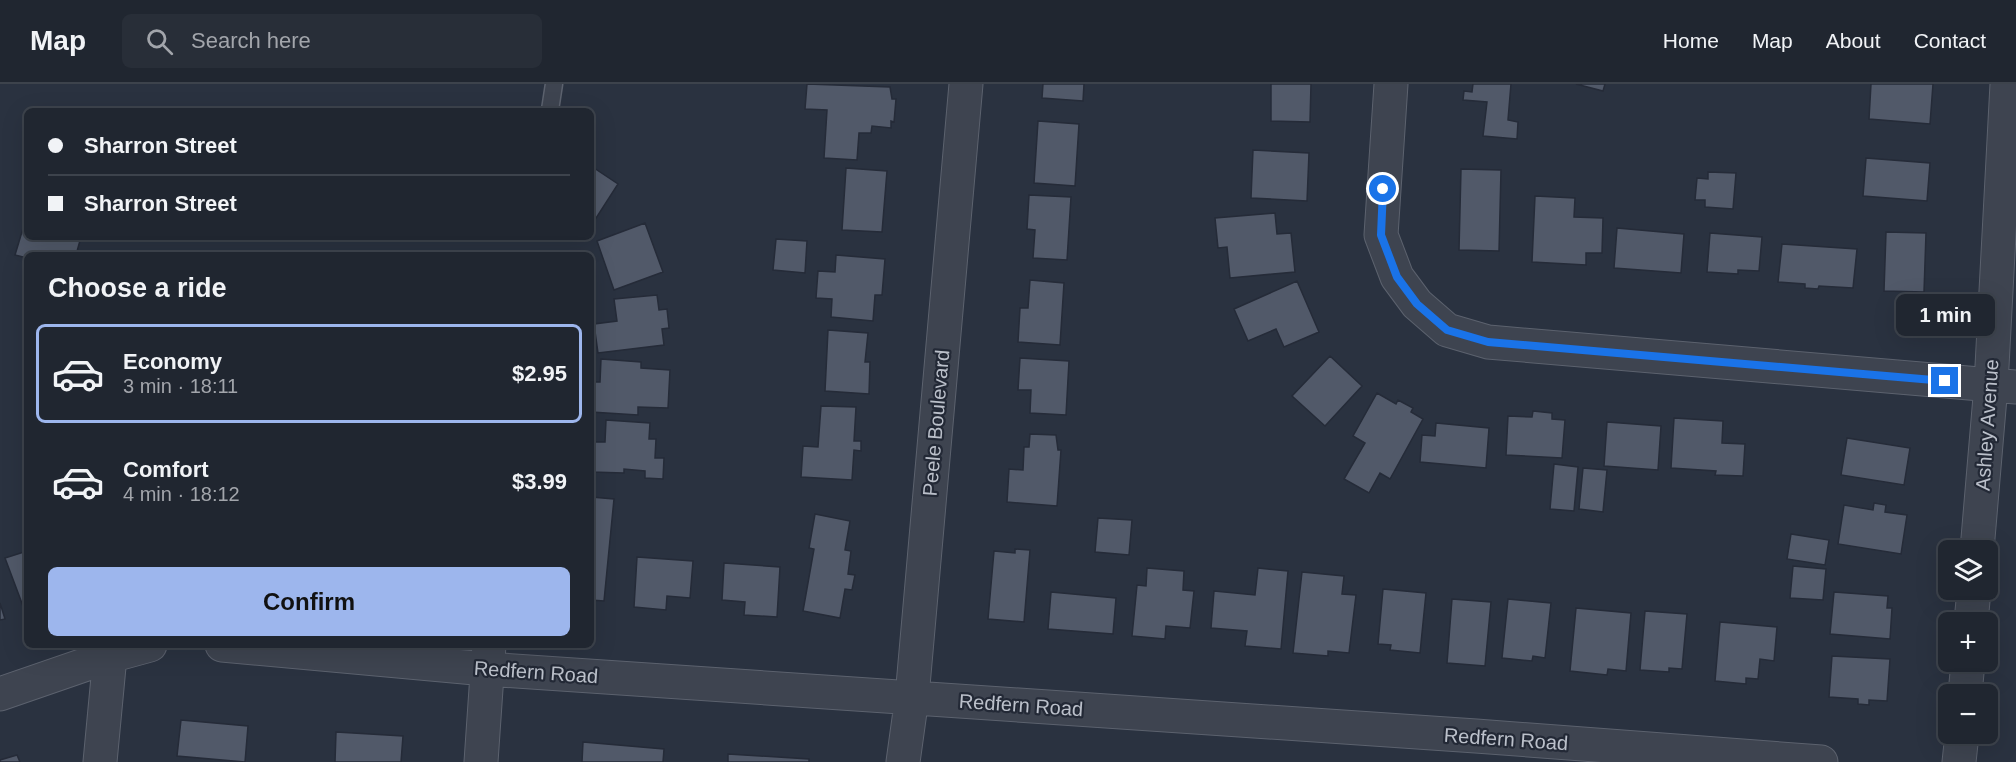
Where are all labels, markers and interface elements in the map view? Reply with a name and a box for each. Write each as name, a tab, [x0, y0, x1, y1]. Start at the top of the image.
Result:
search box	[122, 14, 542, 68]
text: Map	[30, 25, 86, 56]
icon: search	[143, 25, 176, 58]
text: Search here	[191, 28, 311, 53]
text: Home	[1663, 29, 1719, 52]
text: Map	[1752, 29, 1793, 52]
text: About	[1826, 29, 1881, 52]
text: Contact	[1914, 29, 1986, 52]
text: Sharron Street	[84, 133, 237, 158]
route start	[1369, 175, 1396, 202]
text: Sharron Street	[84, 191, 237, 216]
text: Choose a ride	[48, 273, 227, 303]
callout: 1 min	[1896, 294, 1994, 336]
text: 1 min	[1919, 304, 1972, 326]
icon: car	[51, 347, 105, 401]
text: Economy	[123, 349, 222, 374]
street label: Peele Boulevard	[919, 349, 953, 497]
street label: Ashley Avenue	[1971, 358, 2003, 492]
text: $2.95	[512, 361, 567, 386]
route end	[1931, 367, 1958, 394]
text: 3 min · 18:11	[123, 375, 238, 397]
icon: car	[51, 455, 105, 509]
text: Comfort	[123, 457, 209, 482]
text: $3.99	[512, 469, 567, 494]
text: 4 min · 18:12	[123, 483, 240, 505]
map controls	[1938, 540, 1998, 744]
button: layers	[1938, 540, 1998, 600]
button: Confirm	[48, 567, 570, 636]
button: +	[1938, 612, 1998, 672]
street label: Redfern Road	[473, 657, 599, 687]
button: −	[1938, 684, 1998, 744]
street label: Redfern Road	[958, 690, 1084, 720]
street label: Redfern Road	[1443, 724, 1569, 754]

